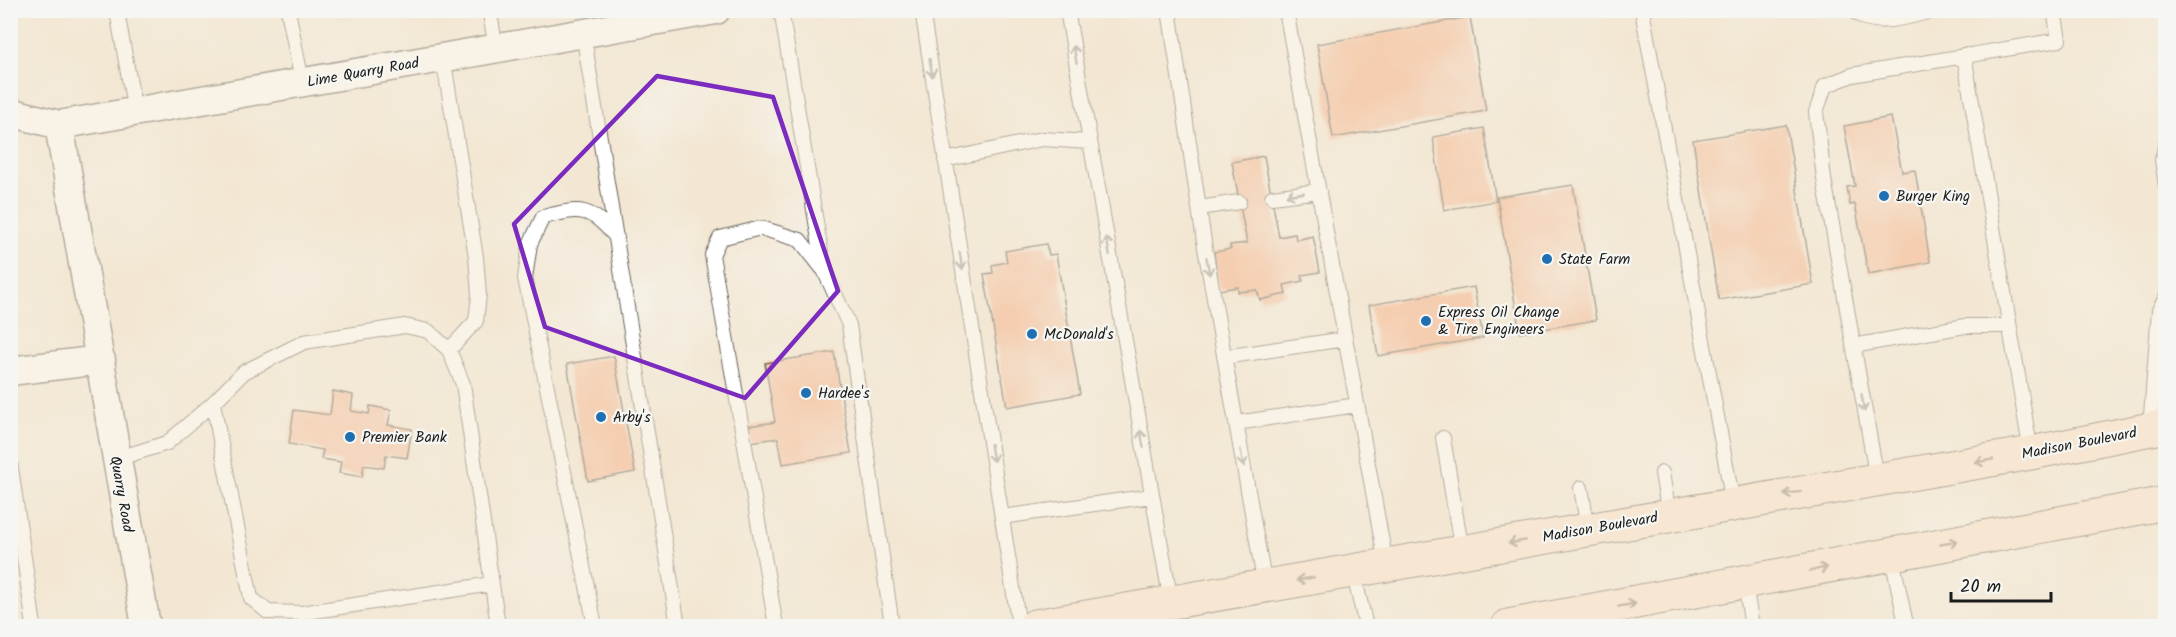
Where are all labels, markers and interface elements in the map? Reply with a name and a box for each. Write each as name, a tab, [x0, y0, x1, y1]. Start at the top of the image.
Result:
one-way arrow	[1069, 45, 1080, 65]
street label: Lime Quarry Road	[305, 51, 422, 95]
one-way arrow	[925, 58, 936, 78]
place label: Burger King	[1896, 185, 1970, 209]
one-way arrow	[1286, 188, 1306, 199]
marker: Burger King	[1877, 189, 1891, 203]
one-way arrow	[1102, 237, 1113, 257]
place label: State Farm	[1559, 248, 1630, 272]
one-way arrow	[956, 250, 967, 270]
marker: State Farm	[1540, 252, 1554, 266]
one-way arrow	[1203, 256, 1214, 275]
place label: Express Oil Change & Tire Engineers	[1438, 301, 1559, 342]
marker: Express Oil Change & Tire Engineers	[1419, 314, 1433, 328]
place label: McDonald's	[1044, 323, 1114, 347]
marker: McDonald's	[1025, 327, 1039, 341]
place label: Hardee's	[818, 382, 870, 406]
marker: Hardee's	[799, 386, 813, 400]
one-way arrow	[1858, 393, 1869, 413]
place label: Arby's	[613, 406, 651, 430]
marker: Arby's	[594, 410, 608, 424]
street label: Madison Boulevard	[2020, 421, 2139, 467]
place label: Premier Bank	[362, 426, 448, 450]
one-way arrow	[1136, 429, 1147, 449]
marker: Premier Bank	[343, 430, 357, 444]
one-way arrow	[987, 443, 998, 463]
one-way arrow	[1237, 448, 1248, 467]
street label: Quarry Road	[103, 454, 140, 535]
one-way arrow	[1975, 455, 1995, 466]
one-way arrow	[1783, 488, 1802, 499]
street label: Madison Boulevard	[1541, 506, 1660, 550]
one-way arrow	[1508, 536, 1528, 547]
one-way arrow	[1938, 537, 1958, 548]
one-way arrow	[1808, 563, 1828, 574]
scale bar	[1951, 565, 2052, 603]
text: 20 m	[1960, 573, 2001, 602]
one-way arrow	[1295, 574, 1315, 585]
one-way arrow	[1617, 599, 1636, 610]

